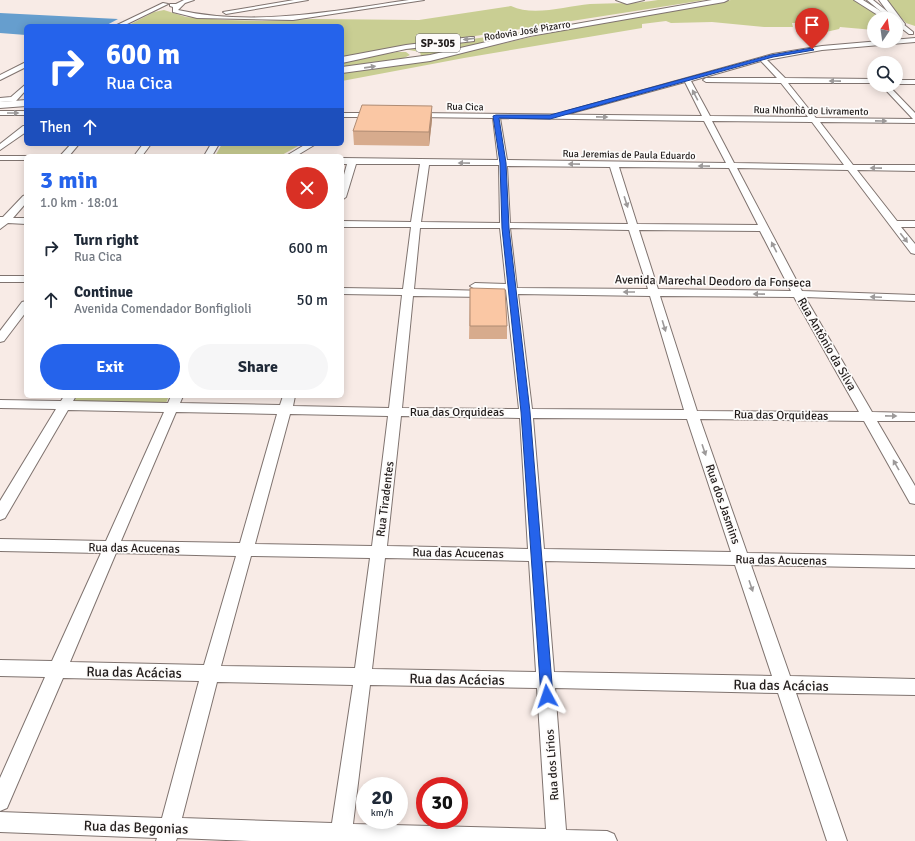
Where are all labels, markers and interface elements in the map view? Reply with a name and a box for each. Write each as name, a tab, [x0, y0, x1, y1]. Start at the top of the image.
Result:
pin	[795, 8, 829, 49]
north arrow	[867, 12, 903, 48]
map controls	[867, 12, 903, 92]
icon: arrive	[801, 14, 823, 36]
street label: Rodovia José Pizarro	[483, 18, 571, 44]
road number: SP-305	[416, 34, 460, 52]
one-way arrow	[463, 36, 475, 42]
text: 600 m	[106, 38, 180, 72]
icon: right	[40, 40, 92, 92]
button: search	[867, 56, 903, 92]
one-way arrow	[364, 64, 376, 70]
text: Rua Cica	[106, 72, 173, 94]
one-way arrow	[828, 78, 841, 84]
one-way arrow	[691, 89, 698, 100]
street label: Rua Cica	[446, 101, 484, 113]
street label: Rua Nhonhô do Livramento	[753, 104, 869, 118]
one-way arrow	[7, 110, 20, 116]
one-way arrow	[596, 114, 608, 121]
icon: ahead	[79, 116, 101, 138]
text: Then	[40, 118, 71, 136]
one-way arrow	[875, 118, 888, 124]
street label: Rua Jeremias de Paula Eduardo	[562, 148, 696, 162]
one-way arrow	[457, 160, 470, 166]
one-way arrow	[567, 161, 580, 167]
one-way arrow	[697, 163, 710, 169]
text: 3 min	[40, 165, 98, 195]
one-way arrow	[869, 165, 882, 171]
button: close	[286, 167, 328, 209]
text: 1.0 km · 18:01	[40, 195, 118, 211]
one-way arrow	[623, 196, 629, 208]
text: Turn right	[74, 231, 139, 249]
one-way arrow	[900, 232, 909, 243]
icon: right	[40, 237, 62, 259]
text: 600 m	[288, 239, 328, 257]
one-way arrow	[771, 241, 777, 253]
text: Rua Cica	[74, 249, 122, 265]
street label: Avenida Marechal Deodoro da Fonseca	[615, 272, 811, 291]
text: Continue	[74, 283, 133, 301]
icon: ahead	[40, 289, 62, 311]
one-way arrow	[622, 289, 635, 295]
text: 50 m	[297, 291, 328, 309]
one-way arrow	[752, 291, 765, 297]
one-way arrow	[869, 294, 882, 300]
street label: Rua Antônio da Silva	[794, 295, 859, 393]
text: Avenida Comendador Bonfiglioli	[74, 301, 252, 317]
one-way arrow	[661, 320, 667, 332]
button: Exit	[40, 344, 180, 390]
button: Share	[188, 344, 328, 390]
street label: Rua das Orquideas	[410, 405, 504, 420]
street label: Rua das Orquideas	[734, 407, 828, 424]
one-way arrow	[885, 413, 898, 419]
one-way arrow	[701, 444, 707, 456]
one-way arrow	[892, 459, 899, 471]
street label: Rua Tiradentes	[373, 460, 398, 538]
street label: Rua dos Jasmins	[702, 462, 743, 546]
street label: Rua das Acucenas	[88, 540, 180, 557]
street label: Rua das Acucenas	[412, 545, 504, 562]
street label: Rua das Acucenas	[735, 552, 827, 569]
one-way arrow	[748, 580, 754, 592]
street label: Rua das Acácias	[86, 663, 182, 682]
street label: Rua das Acácias	[409, 670, 505, 689]
position arrow	[526, 675, 568, 717]
street label: Rua das Acácias	[733, 676, 829, 695]
street label: Rua dos Lírios	[543, 729, 562, 801]
speed limit sign: 30	[416, 777, 468, 829]
text: 20	[371, 785, 393, 810]
text: km/h	[371, 807, 393, 819]
street label: Rua das Begonias	[83, 817, 188, 838]

